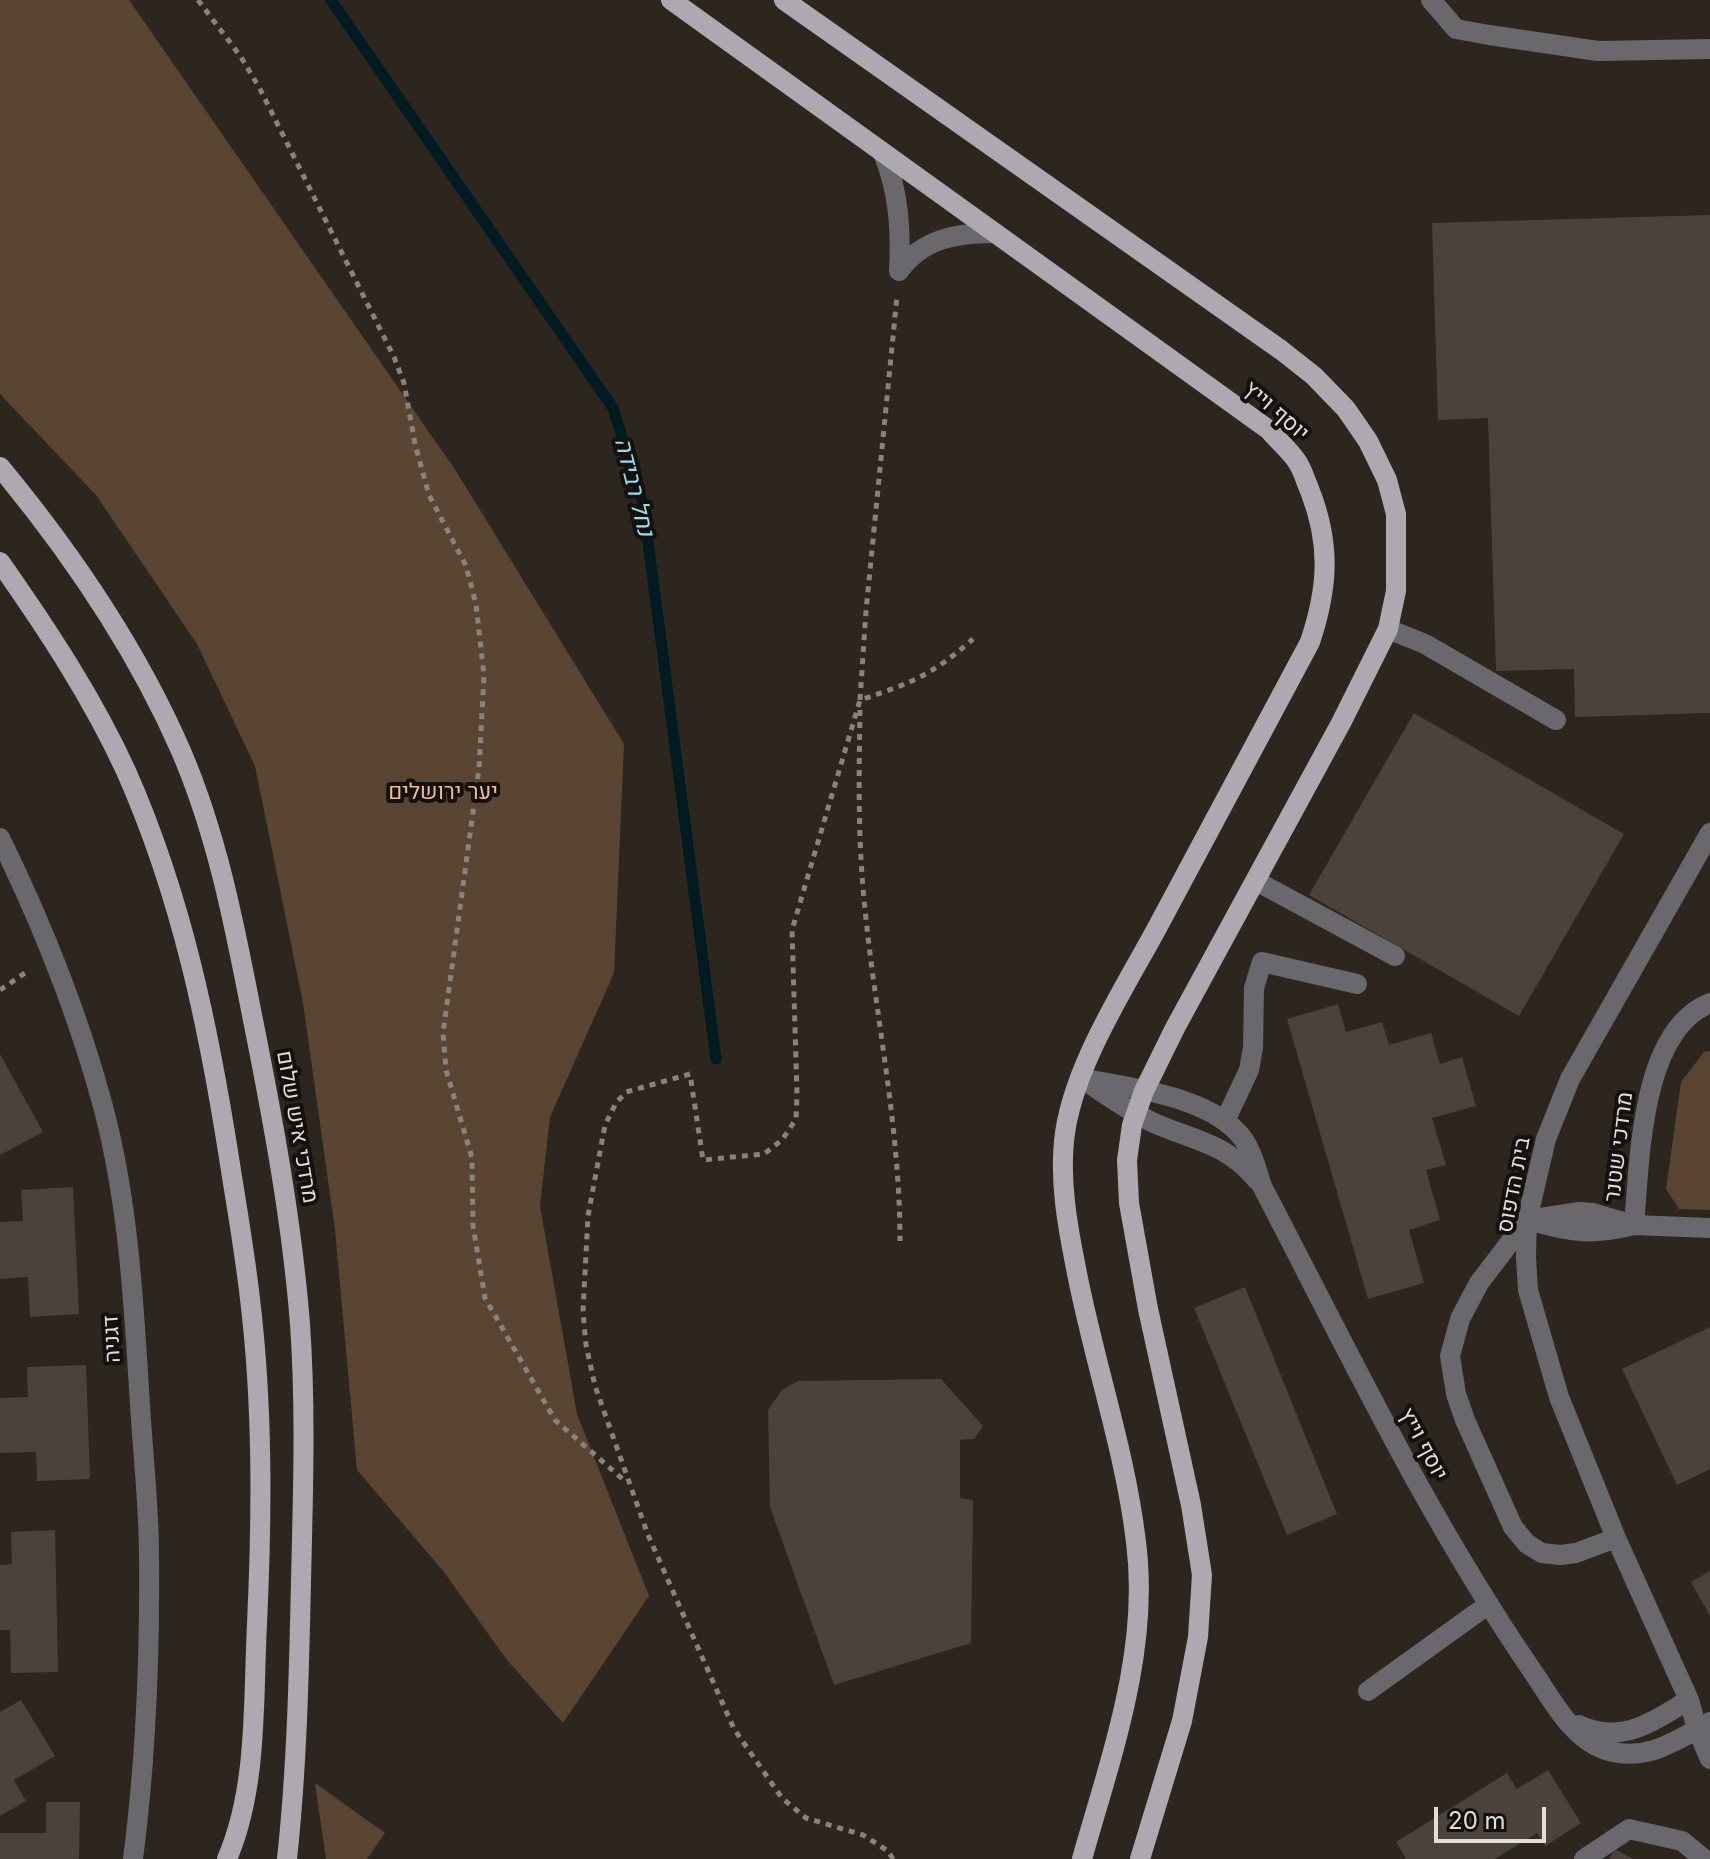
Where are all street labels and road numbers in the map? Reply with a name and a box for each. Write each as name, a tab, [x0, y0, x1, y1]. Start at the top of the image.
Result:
street label: יוסף וייץ	[1238, 375, 1314, 447]
street label: מרדכי איש שלום	[271, 1049, 323, 1205]
street label: מרדכי שטנר	[1599, 1090, 1639, 1204]
street label: בית הדפוס	[1492, 1135, 1536, 1235]
street label: דגניה	[98, 1315, 126, 1363]
street label: יוסף וייץ	[1393, 1403, 1453, 1485]

